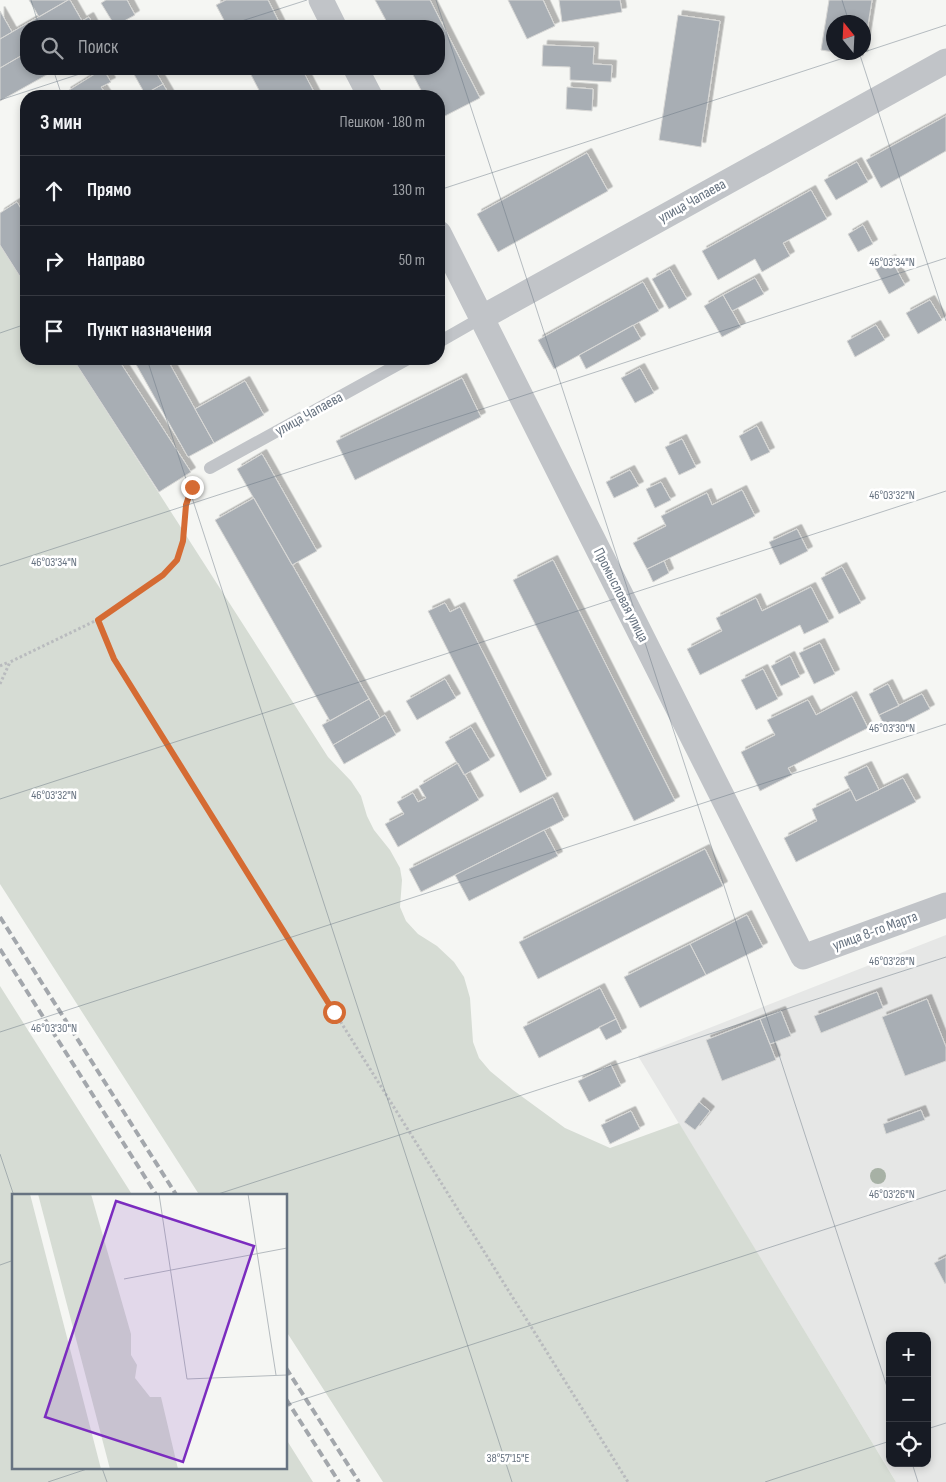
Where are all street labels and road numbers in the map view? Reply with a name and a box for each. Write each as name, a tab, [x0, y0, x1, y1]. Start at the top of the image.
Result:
street label: улица Чапаева	[655, 174, 729, 227]
street label: улица Чапаева	[272, 387, 346, 440]
street label: Промысловая улица	[589, 545, 653, 646]
street label: улица 8-го Марта	[830, 907, 920, 955]

